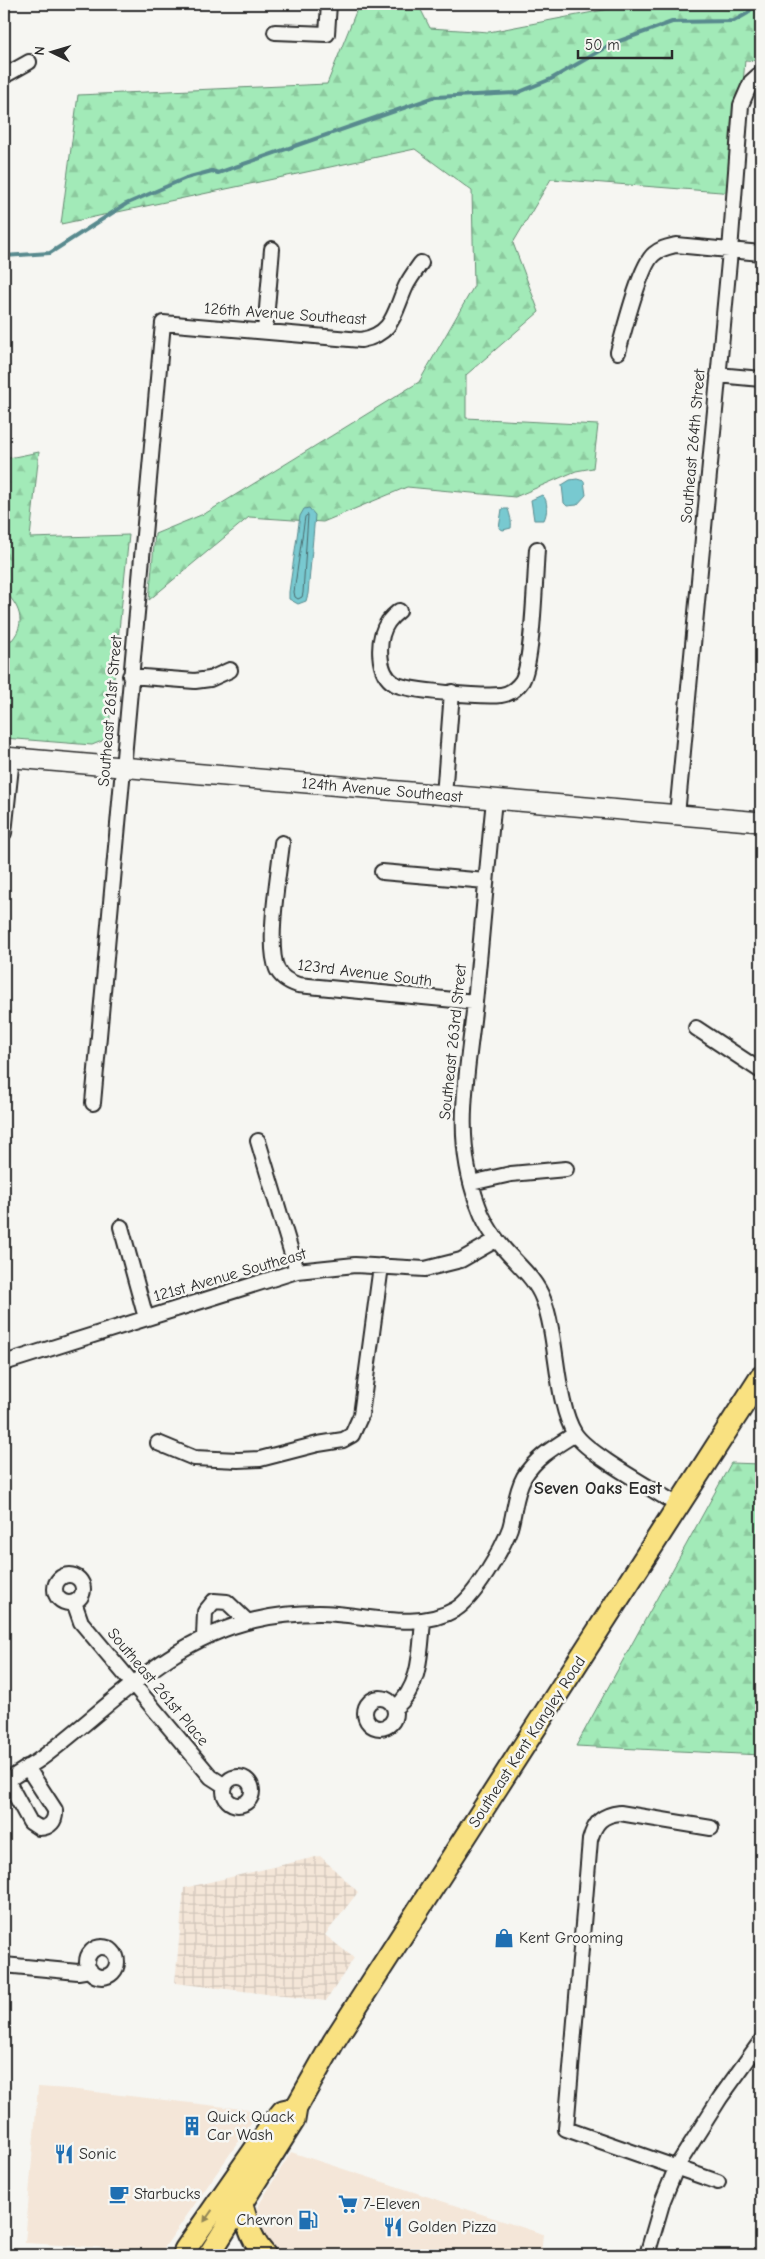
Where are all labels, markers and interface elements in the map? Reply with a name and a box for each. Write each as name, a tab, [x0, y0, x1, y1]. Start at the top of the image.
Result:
north arrow	[28, 28, 78, 78]
scale bar	[578, 28, 671, 60]
text: 50 m	[585, 36, 620, 54]
text: N	[31, 46, 48, 56]
street label: 126th Avenue Southeast	[204, 299, 367, 329]
street label: Southeast 264th Street	[677, 368, 709, 524]
street label: Southeast 261st Street	[94, 634, 126, 787]
street label: 124th Avenue Southeast	[301, 774, 463, 806]
street label: 123rd Avenue South	[297, 956, 433, 990]
street label: Southeast 263rd Street	[436, 963, 470, 1121]
street label: 121st Avenue Southeast	[152, 1244, 309, 1305]
district label: Seven Oaks East	[534, 1478, 663, 1499]
street label: Southeast 261st Place	[104, 1625, 212, 1749]
street label: Southeast Kent Kangley Road	[465, 1653, 589, 1831]
shop icon: Kent Grooming	[493, 1927, 515, 1949]
place label: Kent Grooming	[519, 1929, 623, 1947]
place label: Quick Quack Car Wash	[207, 2108, 294, 2144]
building icon: Quick Quack Car Wash	[181, 2115, 203, 2137]
restaurant icon: Sonic	[53, 2143, 75, 2165]
place label: Sonic	[79, 2145, 117, 2163]
cafe icon: Starbucks	[108, 2183, 130, 2205]
place label: Starbucks	[134, 2185, 201, 2203]
supermarket icon: 7-Eleven	[337, 2193, 359, 2215]
place label: 7-Eleven	[363, 2195, 420, 2213]
fuel station icon: Chevron	[297, 2209, 319, 2231]
one-way arrow	[203, 2210, 213, 2223]
place label: Chevron	[237, 2211, 293, 2229]
restaurant icon: Golden Pizza	[382, 2216, 404, 2238]
place label: Golden Pizza	[408, 2218, 496, 2236]

